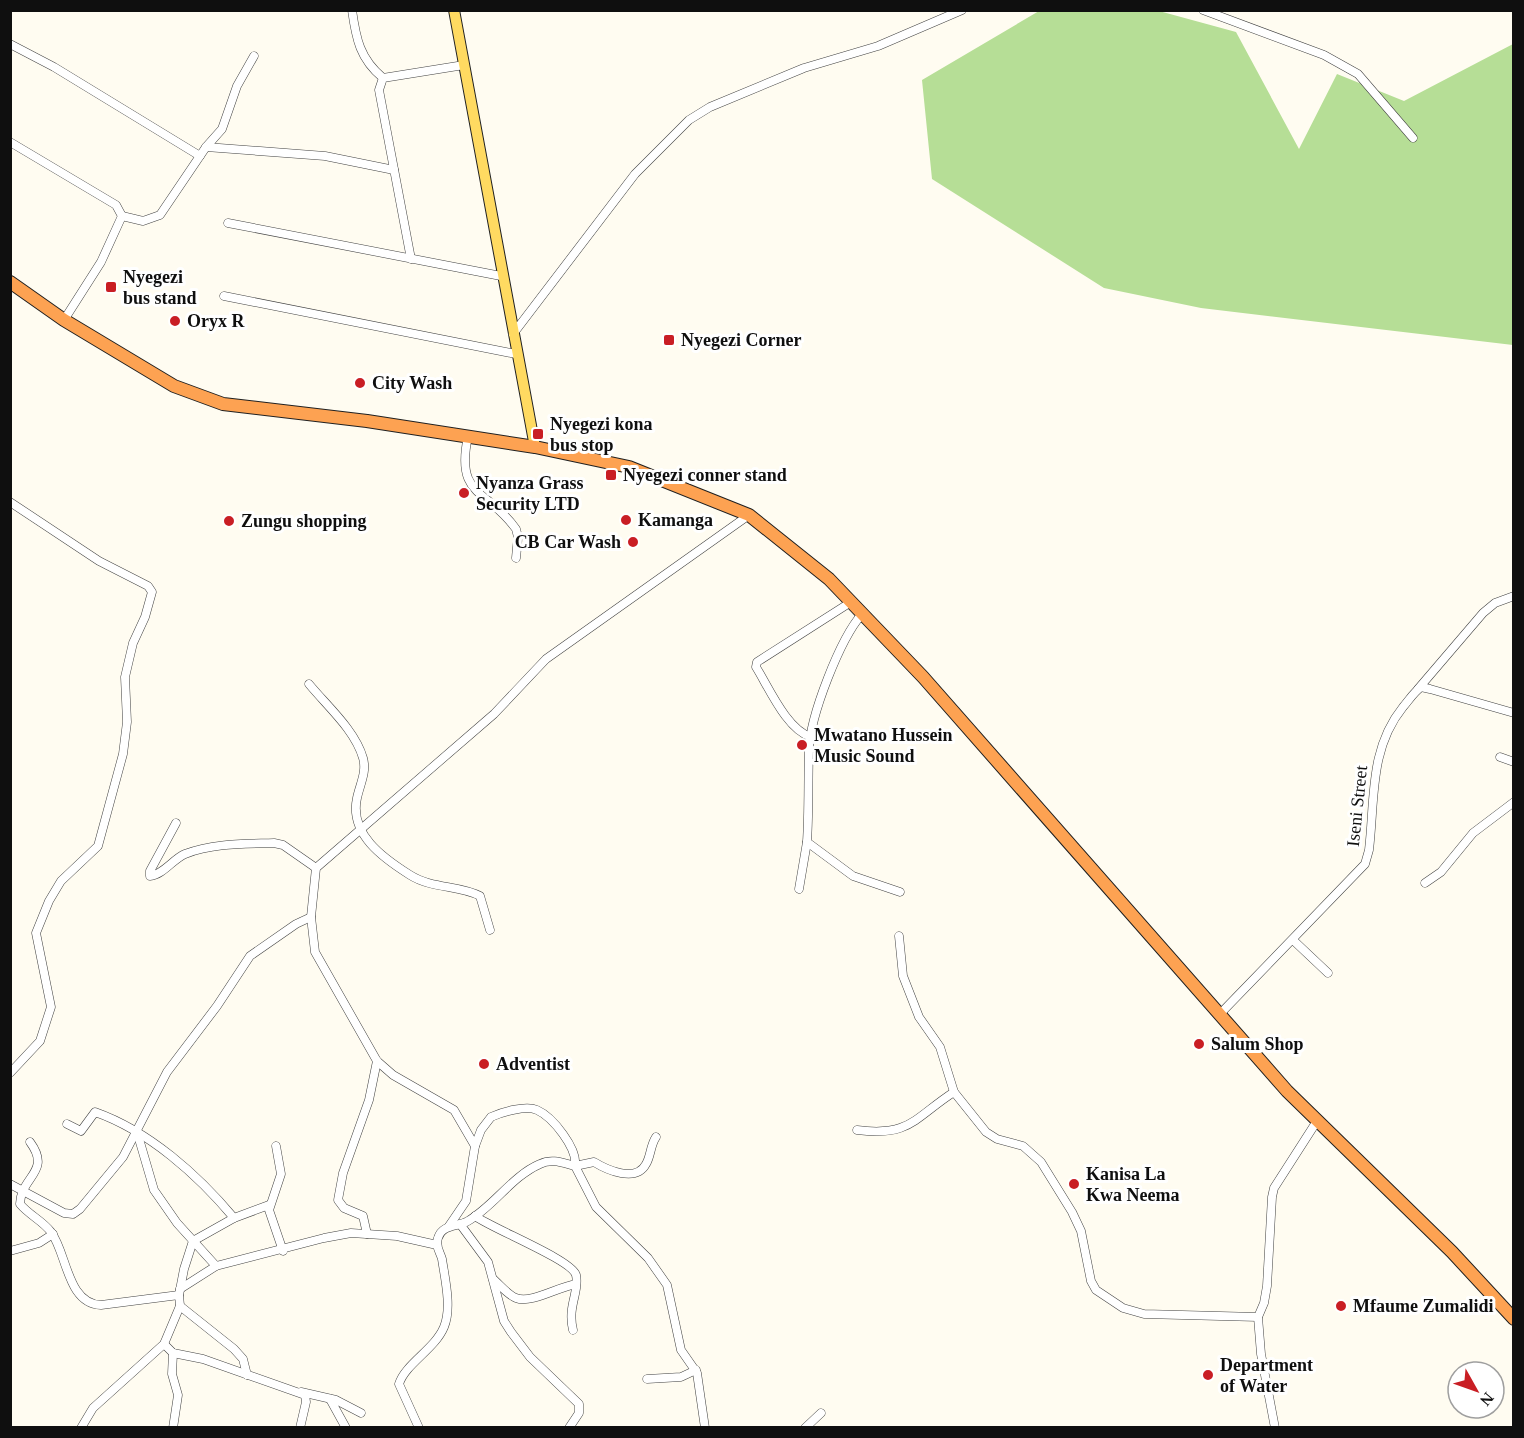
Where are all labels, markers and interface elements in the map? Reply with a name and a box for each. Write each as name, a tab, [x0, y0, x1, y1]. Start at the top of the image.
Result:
place label: Nyegezi bus stand	[123, 267, 197, 308]
marker: Nyegezi bus stand	[104, 280, 118, 294]
place label: Oryx R	[187, 311, 245, 331]
marker: Oryx R	[168, 314, 182, 328]
place label: Nyegezi Corner	[681, 330, 801, 350]
marker: Nyegezi Corner	[662, 333, 676, 347]
place label: City Wash	[372, 373, 452, 393]
marker: City Wash	[353, 376, 367, 390]
place label: Nyegezi kona bus stop	[550, 414, 653, 455]
marker: Nyegezi kona bus stop	[531, 427, 545, 441]
place label: Nyegezi conner stand	[623, 465, 787, 485]
marker: Nyegezi conner stand	[604, 468, 618, 482]
place label: Nyanza Grass Security LTD	[476, 473, 584, 514]
marker: Nyanza Grass Security LTD	[457, 486, 471, 500]
place label: Kamanga	[638, 510, 713, 530]
place label: Zungu shopping	[241, 511, 367, 531]
marker: Kamanga	[619, 513, 633, 527]
marker: Zungu shopping	[222, 514, 236, 528]
place label: CB Car Wash	[515, 532, 621, 552]
marker: CB Car Wash	[626, 535, 640, 549]
place label: Mwatano Hussein Music Sound	[814, 725, 953, 766]
marker: Mwatano Hussein Music Sound	[795, 738, 809, 752]
street label: Iseni Street	[1343, 764, 1371, 848]
place label: Salum Shop	[1211, 1034, 1304, 1054]
marker: Salum Shop	[1192, 1037, 1206, 1051]
place label: Adventist	[496, 1054, 570, 1074]
marker: Adventist	[477, 1057, 491, 1071]
place label: Kanisa La Kwa Neema	[1086, 1164, 1179, 1205]
marker: Kanisa La Kwa Neema	[1067, 1177, 1081, 1191]
place label: Mfaume Zumalidi	[1353, 1296, 1494, 1316]
marker: Mfaume Zumalidi	[1334, 1299, 1348, 1313]
place label: Department of Water	[1220, 1355, 1313, 1396]
north arrow	[1446, 1360, 1506, 1420]
marker: Department of Water	[1201, 1368, 1215, 1382]
text: N	[1477, 1389, 1497, 1410]

